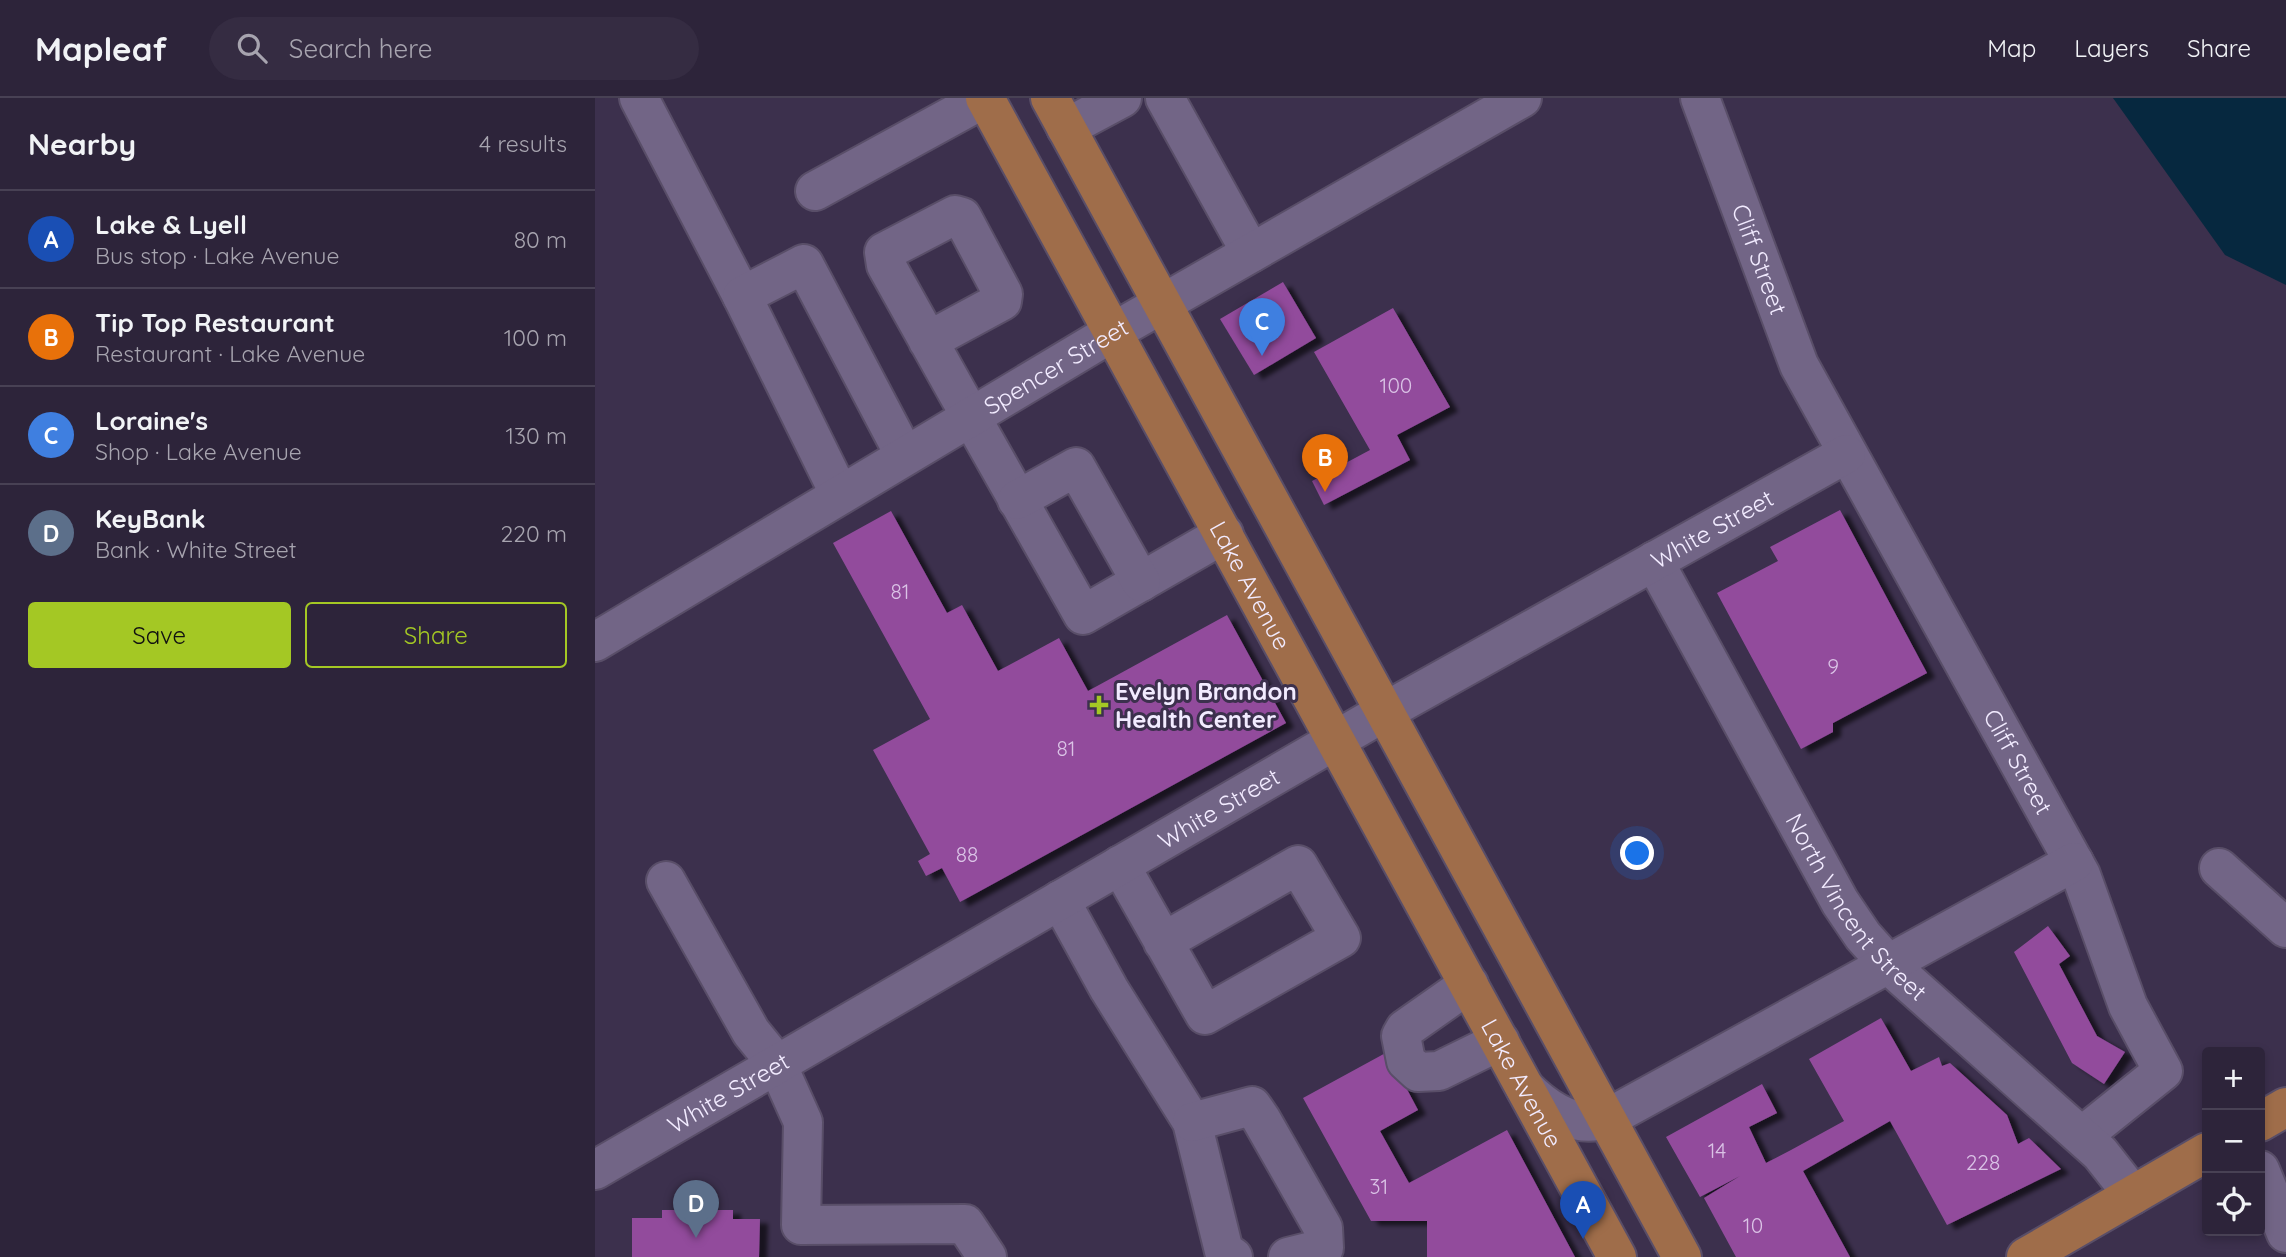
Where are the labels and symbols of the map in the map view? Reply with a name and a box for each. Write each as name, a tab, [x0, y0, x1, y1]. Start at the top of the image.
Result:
street label: Cliff Street	[1726, 200, 1794, 319]
pin: C	[1239, 298, 1285, 356]
street label: Spencer Street	[978, 312, 1133, 421]
house number: 100	[1380, 372, 1412, 398]
pin: B	[1302, 434, 1348, 492]
street label: White Street	[1645, 483, 1779, 575]
street label: Lake Avenue	[1204, 516, 1298, 655]
house number: 81	[890, 578, 910, 604]
house number: 9	[1827, 653, 1839, 679]
place label: Evelyn Brandon Health Center	[1115, 676, 1297, 734]
marker: Evelyn Brandon Health Center	[1089, 695, 1109, 715]
street label: Cliff Street	[1977, 704, 2059, 820]
house number: 81	[1056, 735, 1076, 761]
street label: White Street	[1152, 761, 1285, 855]
street label: North Vincent Street	[1780, 808, 1933, 1007]
your location	[1620, 836, 1654, 870]
house number: 88	[956, 841, 978, 867]
street label: Lake Avenue	[1475, 1014, 1569, 1153]
street label: White Street	[662, 1046, 794, 1140]
house number: 14	[1708, 1137, 1726, 1163]
house number: 228	[1966, 1149, 2000, 1175]
house number: 31	[1370, 1173, 1388, 1199]
pin: D	[673, 1180, 719, 1238]
pin: A	[1560, 1181, 1606, 1239]
house number: 10	[1743, 1212, 1763, 1238]

